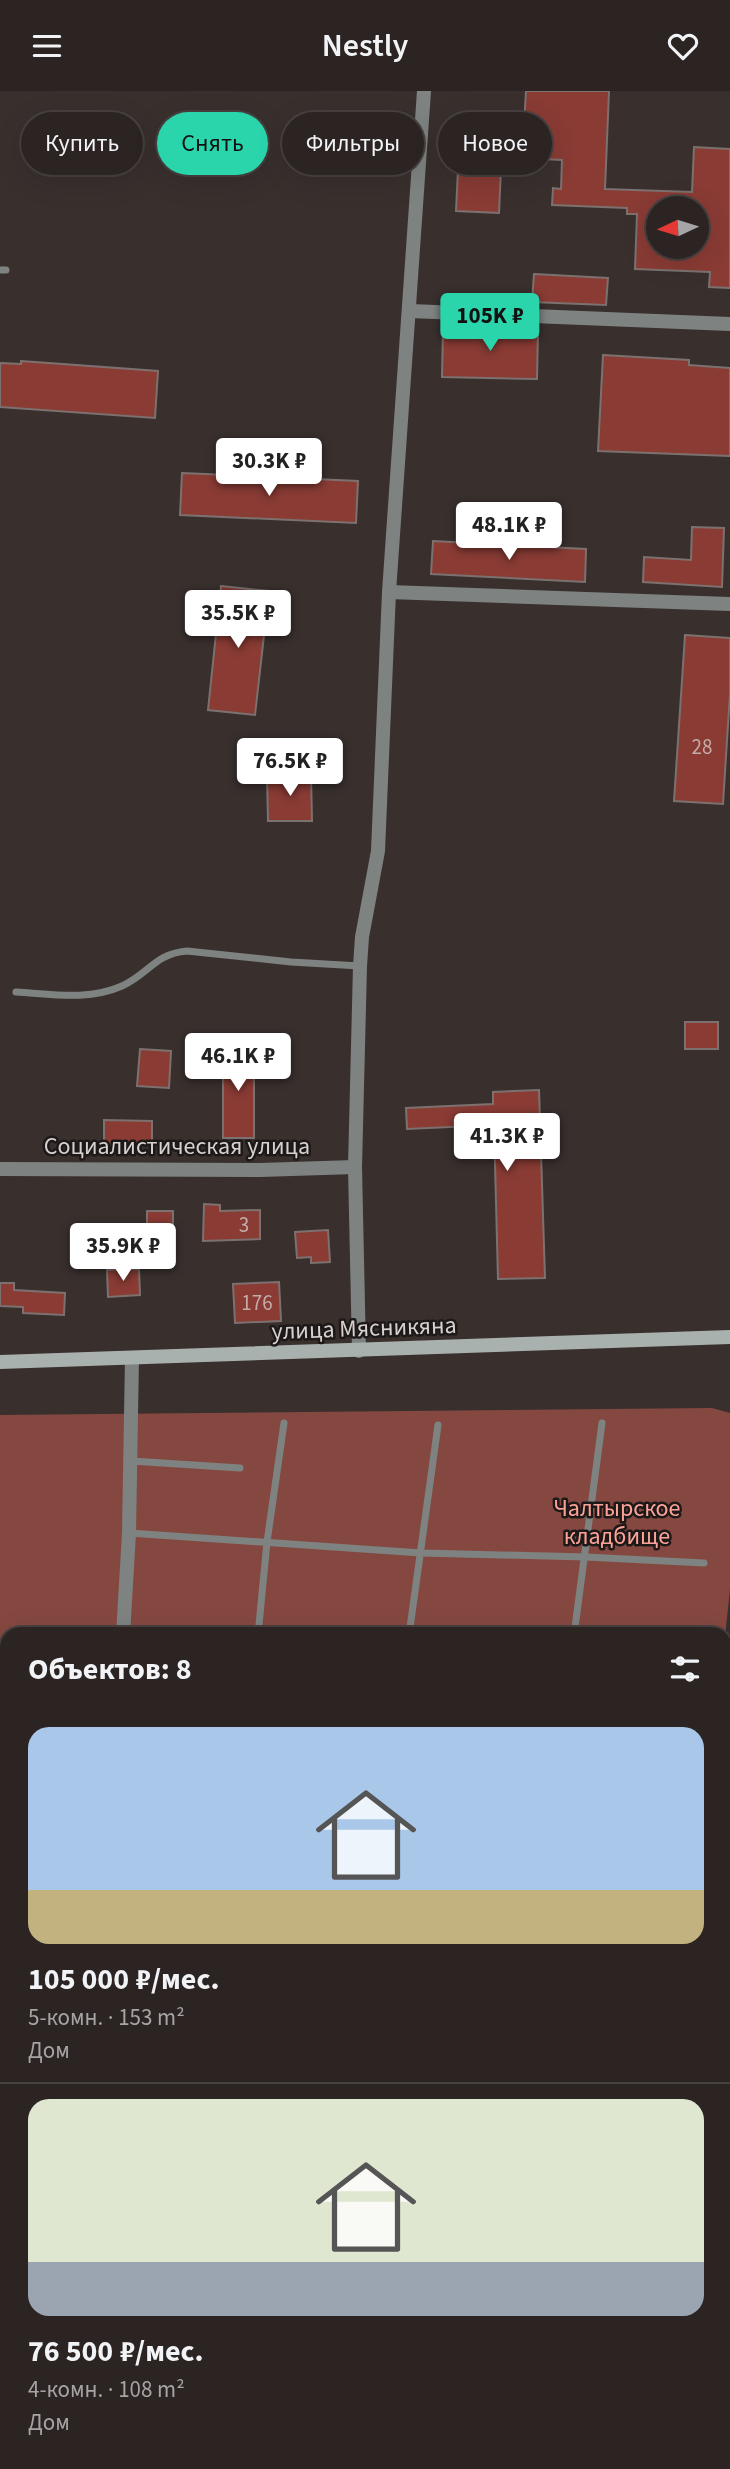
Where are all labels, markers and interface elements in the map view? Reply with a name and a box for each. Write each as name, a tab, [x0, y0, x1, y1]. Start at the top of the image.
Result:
text: Nestly	[322, 23, 408, 69]
icon: menu	[28, 27, 66, 65]
icon: heart	[664, 27, 702, 65]
chip: Купить	[21, 112, 143, 175]
chip: Снять	[157, 112, 268, 175]
chip: Фильтры	[282, 112, 424, 175]
chip: Новое	[438, 112, 552, 175]
north arrow	[646, 196, 709, 259]
map controls	[646, 196, 709, 259]
pin: 105K ₽	[433, 293, 547, 353]
text: 105K ₽	[456, 299, 524, 332]
pin: 30.3K ₽	[204, 439, 334, 498]
text: 30.3K ₽	[232, 444, 306, 477]
pin: 48.1K ₽	[444, 503, 574, 562]
text: 48.1K ₽	[472, 508, 546, 541]
pin: 35.5K ₽	[173, 591, 303, 650]
text: 35.5K ₽	[201, 596, 275, 629]
house number: 28	[692, 732, 712, 762]
pin: 76.5K ₽	[225, 739, 355, 798]
text: 76.5K ₽	[253, 744, 327, 777]
pin: 46.1K ₽	[173, 1033, 303, 1093]
text: 46.1K ₽	[201, 1039, 275, 1072]
pin: 41.3K ₽	[442, 1114, 572, 1173]
text: 41.3K ₽	[470, 1119, 544, 1152]
street label: Социалистическая улица	[44, 1129, 310, 1164]
house number: 3	[239, 1210, 249, 1240]
pin: 35.9K ₽	[58, 1223, 188, 1283]
text: 35.9K ₽	[86, 1229, 160, 1262]
house number: 176	[241, 1288, 273, 1318]
street label: улица Мясникяна	[271, 1308, 457, 1349]
park label: Чалтырское кладбище	[553, 1491, 681, 1554]
text: Объектов: 8	[28, 1648, 192, 1691]
icon: filters	[666, 1650, 704, 1688]
icon: home	[303, 1772, 429, 1898]
text: 105 000 ₽/мес.	[28, 1958, 219, 2001]
text: 5-комн. · 153 m²	[28, 2001, 185, 2034]
text: Дом	[28, 2034, 70, 2067]
icon: home	[303, 2144, 429, 2270]
text: 76 500 ₽/мес.	[28, 2330, 204, 2373]
text: 4-комн. · 108 m²	[28, 2373, 185, 2406]
text: Дом	[28, 2406, 70, 2439]

